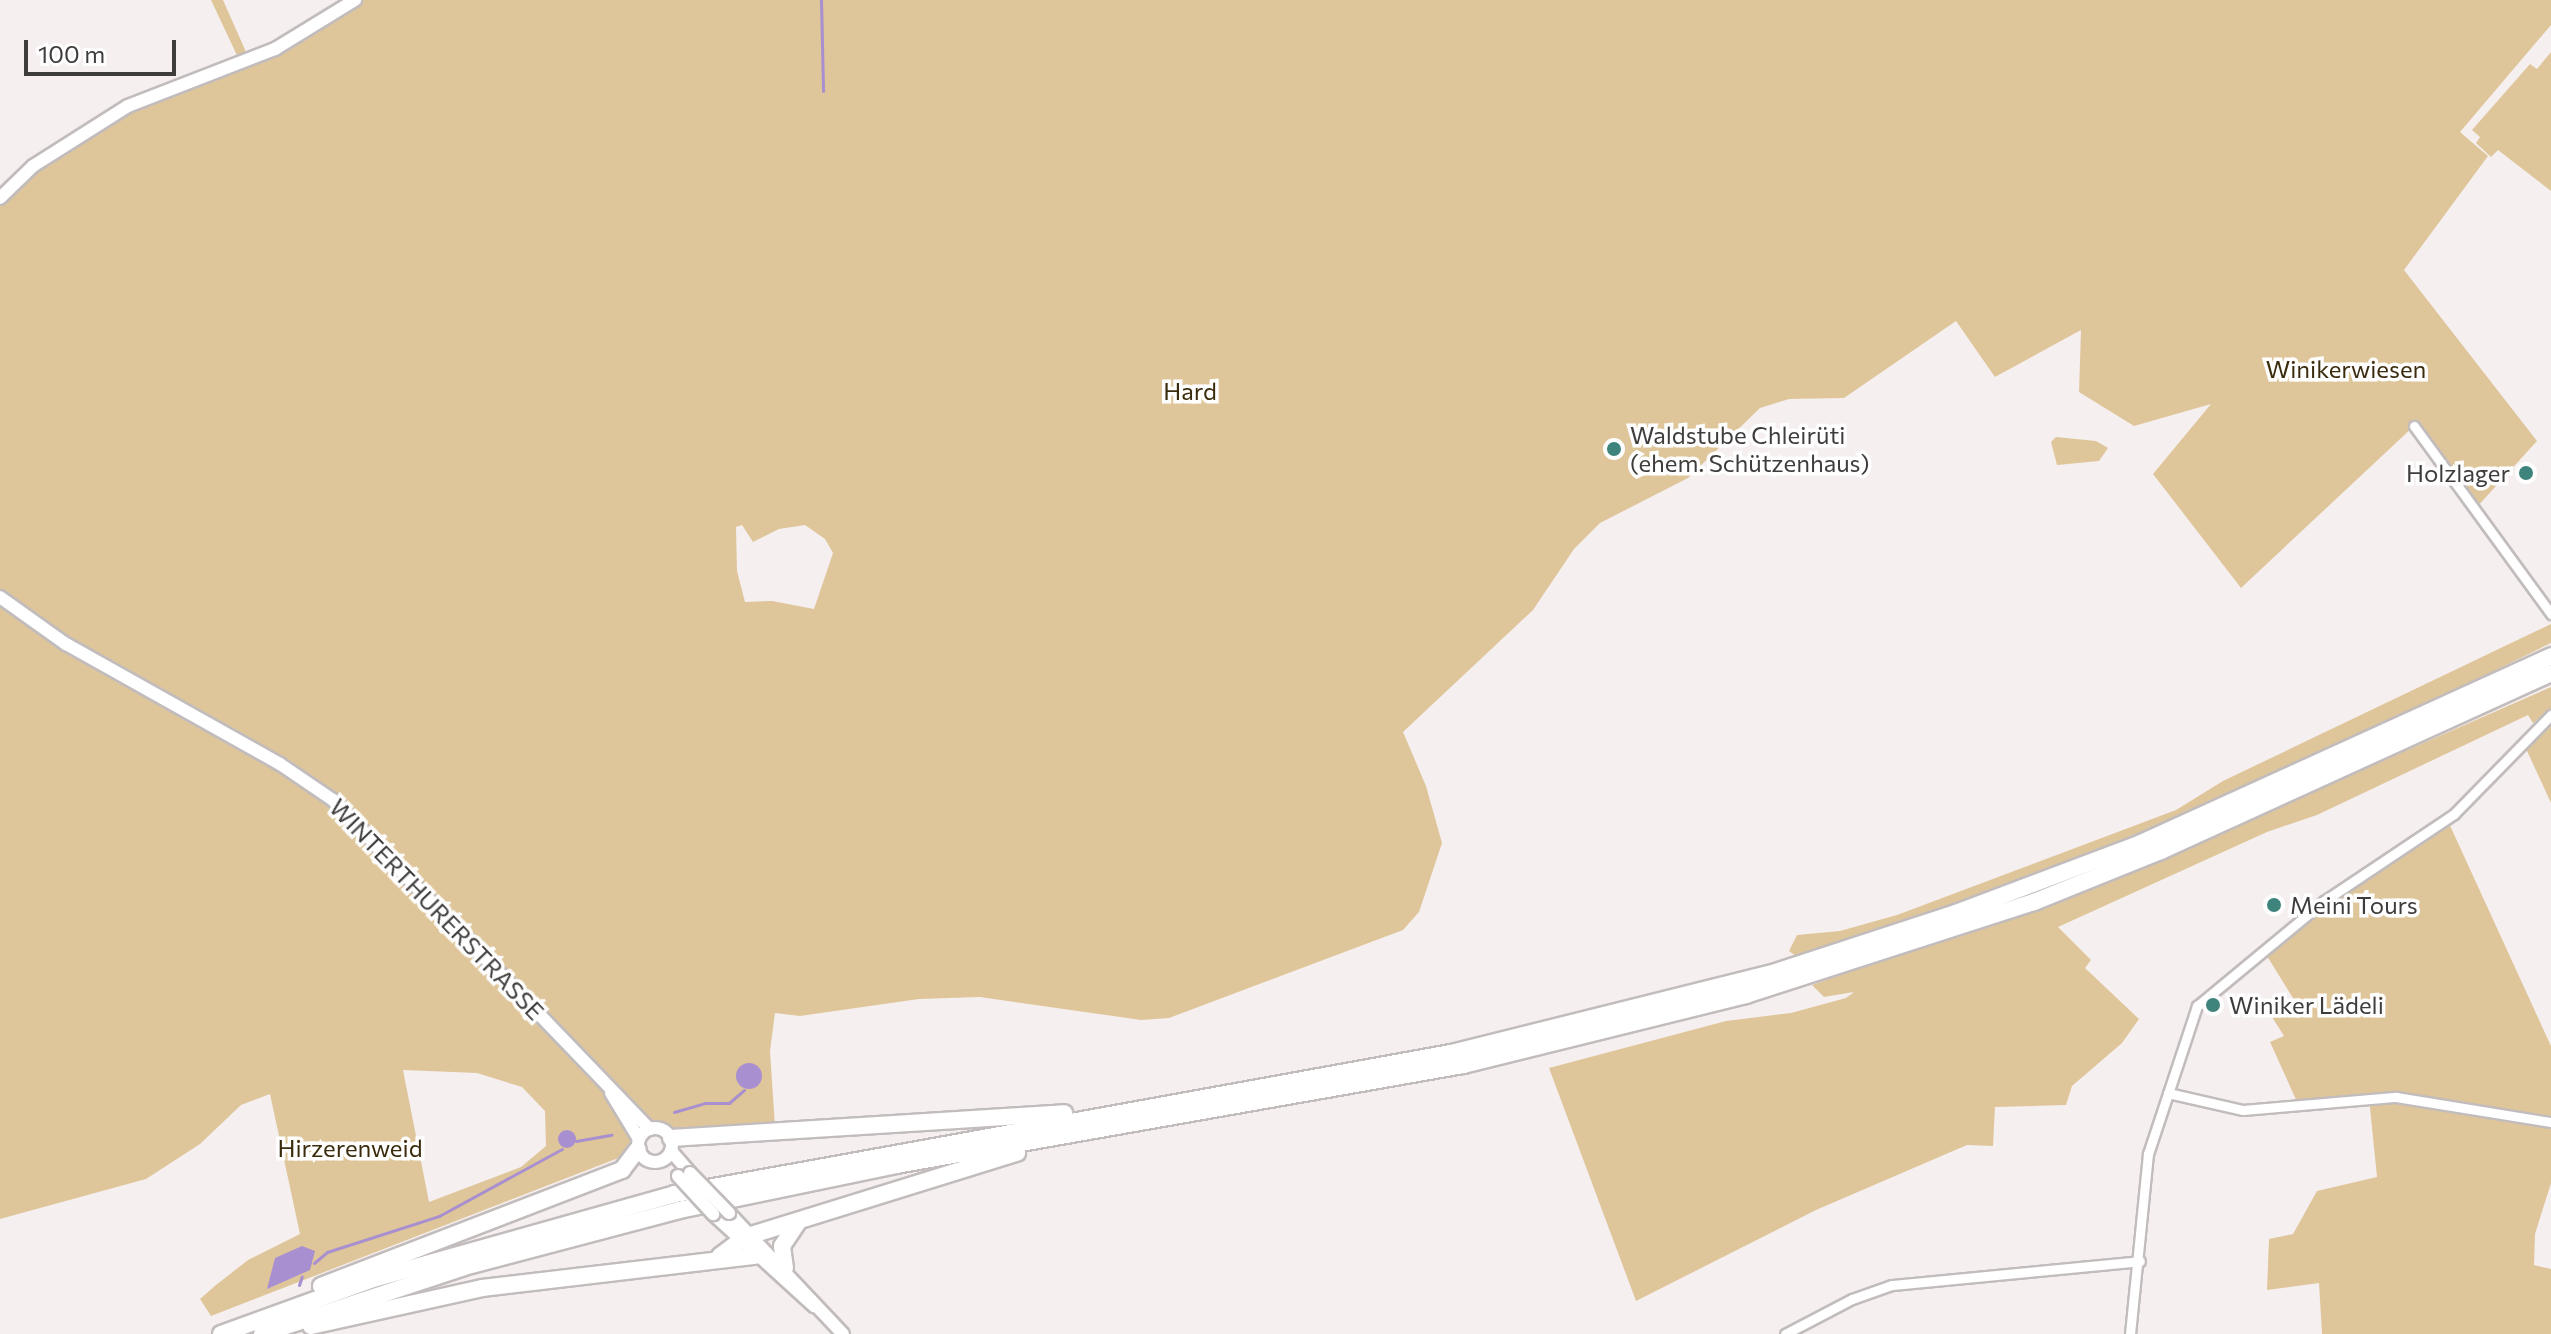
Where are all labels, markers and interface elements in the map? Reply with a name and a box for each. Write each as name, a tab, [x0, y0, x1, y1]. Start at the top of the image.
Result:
scale bar	[28, 24, 180, 74]
text: 100 m	[38, 39, 105, 68]
park label: Winikerwiesen	[2266, 355, 2426, 383]
park label: Hard	[1163, 377, 1217, 405]
place label: Waldstube Chleirüti (ehem. Schützenhaus)	[1630, 421, 1869, 477]
marker: Waldstube Chleirüti (ehem. Schützenhaus)	[1605, 440, 1623, 458]
place label: Holzlager	[2406, 459, 2510, 487]
marker: Holzlager	[2517, 464, 2535, 482]
street label: WINTERTHURERSTRASSE	[324, 793, 550, 1025]
place label: Meini Tours	[2290, 891, 2418, 919]
marker: Meini Tours	[2265, 896, 2283, 914]
place label: Winiker Lädeli	[2229, 991, 2384, 1019]
marker: Winiker Lädeli	[2204, 996, 2222, 1014]
park label: Hirzerenweid	[277, 1134, 423, 1162]

